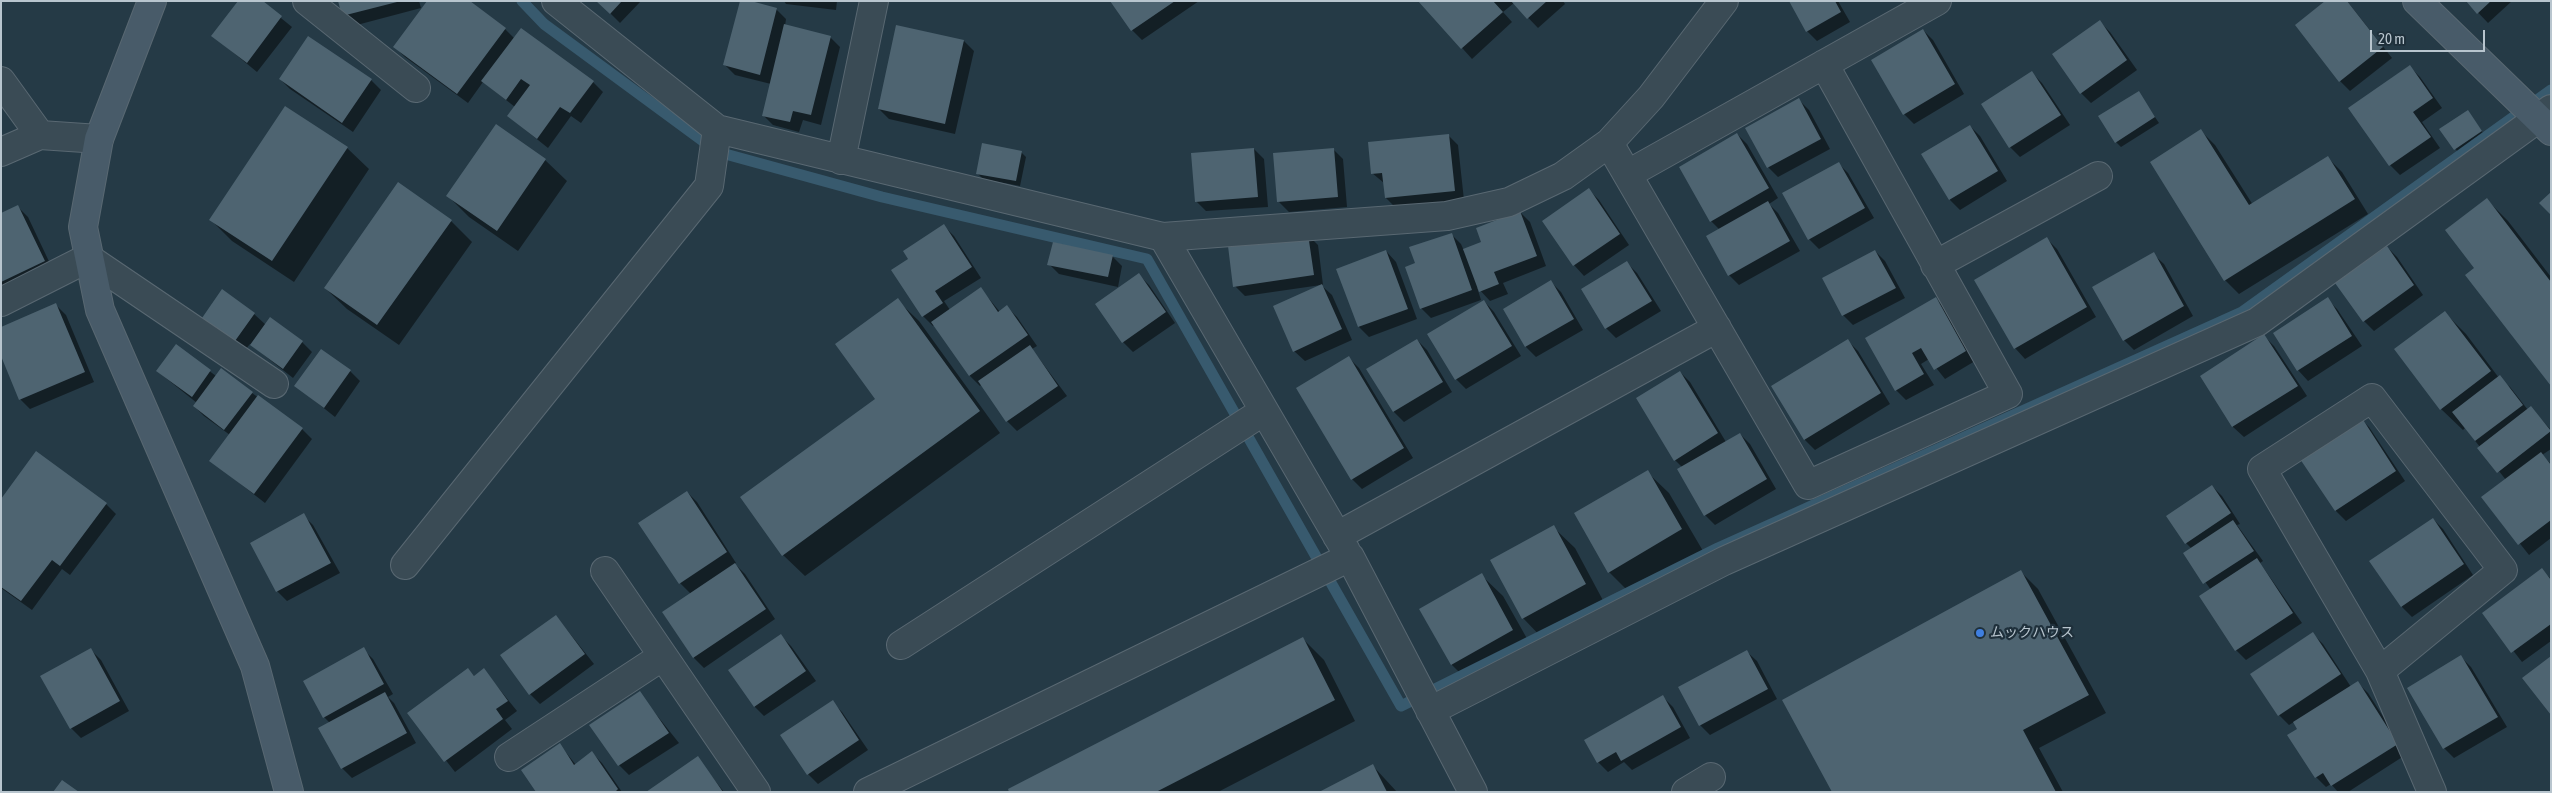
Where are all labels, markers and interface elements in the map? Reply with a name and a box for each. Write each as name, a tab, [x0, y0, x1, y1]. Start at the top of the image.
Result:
scale bar	[2372, 20, 2487, 52]
text: 20 m	[2378, 30, 2405, 47]
place label: ムックハウス	[1990, 625, 2074, 641]
marker: ムックハウス	[1974, 627, 1986, 639]

